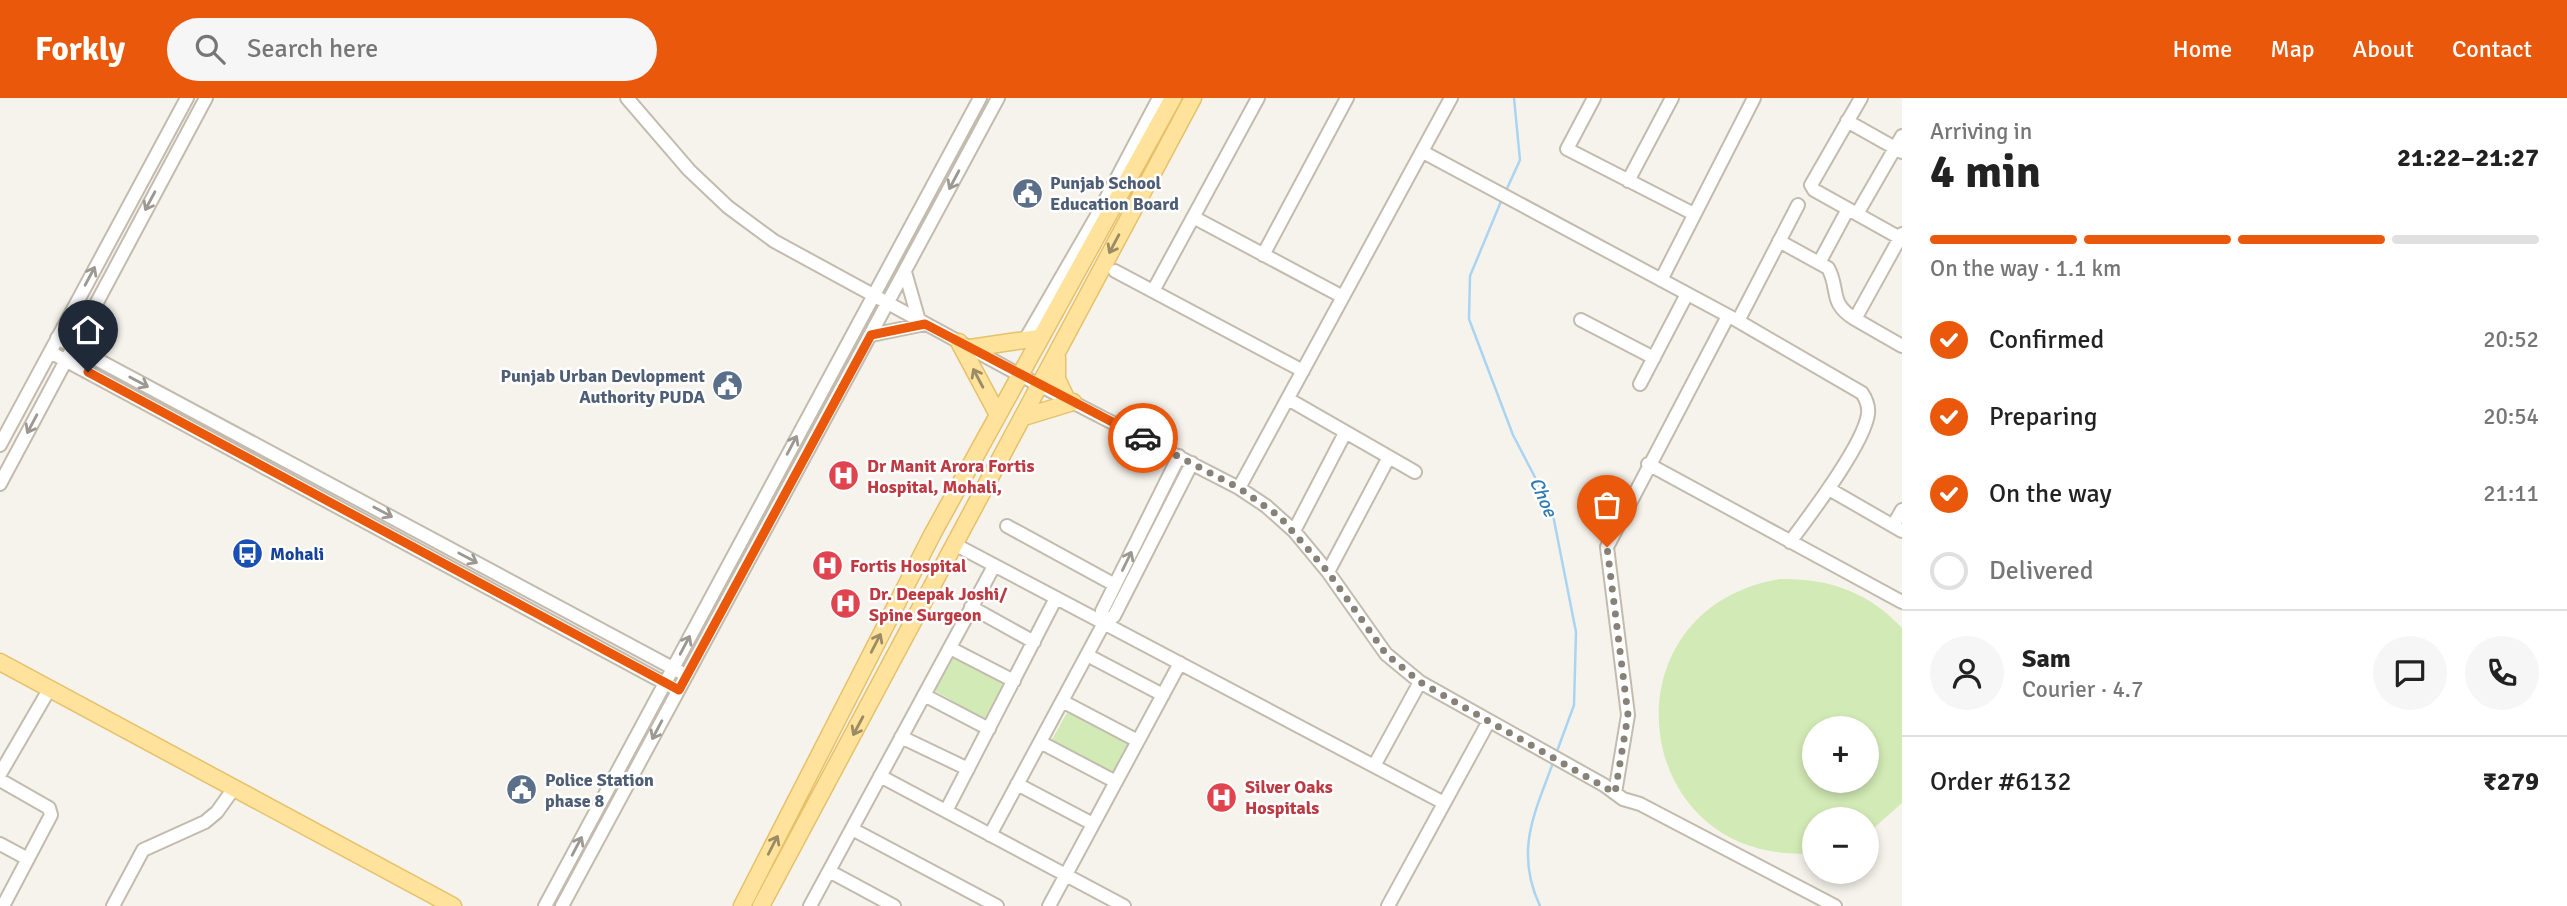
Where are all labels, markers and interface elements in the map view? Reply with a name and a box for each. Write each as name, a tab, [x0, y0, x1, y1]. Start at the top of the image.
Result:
search box	[167, 18, 657, 81]
text: Forkly	[35, 29, 125, 70]
icon: search	[191, 30, 229, 68]
text: Search here	[247, 33, 378, 65]
text: Home	[2172, 34, 2232, 64]
text: Map	[2270, 34, 2315, 64]
text: About	[2353, 34, 2414, 64]
text: Contact	[2452, 34, 2532, 64]
text: Arriving in	[1930, 117, 2032, 146]
text: 21:22–21:27	[2397, 142, 2539, 174]
text: 4 min	[1930, 144, 2041, 200]
one-way arrow	[947, 169, 960, 190]
place label: Punjab School Education Board	[1050, 172, 1179, 215]
public building icon: Punjab School Education Board	[1010, 176, 1044, 210]
one-way arrow	[143, 191, 157, 211]
one-way arrow	[1107, 234, 1121, 254]
text: On the way · 1.1 km	[1930, 254, 2121, 283]
one-way arrow	[83, 267, 97, 287]
pin	[58, 300, 118, 372]
icon: home	[69, 311, 107, 349]
icon: check	[1930, 321, 1968, 359]
text: Confirmed	[1989, 324, 2104, 356]
text: 20:52	[2483, 325, 2539, 354]
place label: Punjab Urban Devlopment Authority PUDA	[501, 365, 706, 408]
one-way arrow	[971, 368, 984, 389]
public building icon: Punjab Urban Devlopment Authority PUDA	[711, 369, 745, 403]
one-way arrow	[128, 375, 149, 389]
icon: check	[1930, 398, 1968, 436]
text: Preparing	[1989, 401, 2097, 433]
text: 20:54	[2483, 402, 2539, 431]
courier	[1108, 403, 1178, 473]
one-way arrow	[25, 413, 38, 434]
icon: car	[1124, 419, 1162, 457]
one-way arrow	[786, 435, 800, 456]
place label: Dr Manit Arora Fortis Hospital, Mohali,	[867, 455, 1034, 498]
hospital icon: Dr Manit Arora Fortis Hospital, Mohali,	[827, 459, 861, 493]
water label: Choe	[1524, 473, 1563, 522]
pin	[1577, 475, 1637, 547]
icon: check	[1930, 475, 1968, 513]
text: On the way	[1989, 478, 2112, 510]
text: 21:11	[2483, 479, 2539, 508]
icon: bag	[1588, 486, 1626, 524]
one-way arrow	[372, 505, 392, 519]
bus stop icon: Mohali	[230, 537, 264, 571]
place label: Mohali	[270, 543, 324, 565]
hospital icon: Fortis Hospital	[810, 549, 844, 583]
one-way arrow	[1120, 551, 1134, 572]
one-way arrow	[457, 552, 478, 565]
place label: Fortis Hospital	[850, 555, 967, 577]
text: Delivered	[1989, 555, 2094, 587]
place label: Dr. Deepak Joshi/ Spine Surgeon	[869, 583, 1008, 626]
hospital icon: Dr. Deepak Joshi/ Spine Surgeon	[829, 587, 863, 621]
one-way arrow	[870, 633, 884, 654]
one-way arrow	[678, 636, 692, 656]
button: person	[1930, 636, 2004, 710]
button: chat	[2373, 636, 2447, 710]
button: phone	[2465, 636, 2539, 710]
text: Sam	[2022, 643, 2071, 675]
text: Courier · 4.7	[2022, 675, 2143, 704]
one-way arrow	[850, 715, 864, 736]
map controls	[1802, 716, 1879, 884]
button: +	[1802, 716, 1879, 793]
one-way arrow	[650, 720, 664, 740]
text: Order #6132	[1930, 766, 2071, 798]
text: ₹279	[2483, 766, 2539, 798]
place label: Police Station phase 8	[545, 769, 654, 812]
public building icon: Police Station phase 8	[505, 773, 539, 807]
place label: Silver Oaks Hospitals	[1245, 776, 1333, 819]
hospital icon: Silver Oaks Hospitals	[1205, 780, 1239, 814]
button: −	[1802, 807, 1879, 884]
one-way arrow	[766, 835, 780, 856]
one-way arrow	[571, 836, 585, 857]

